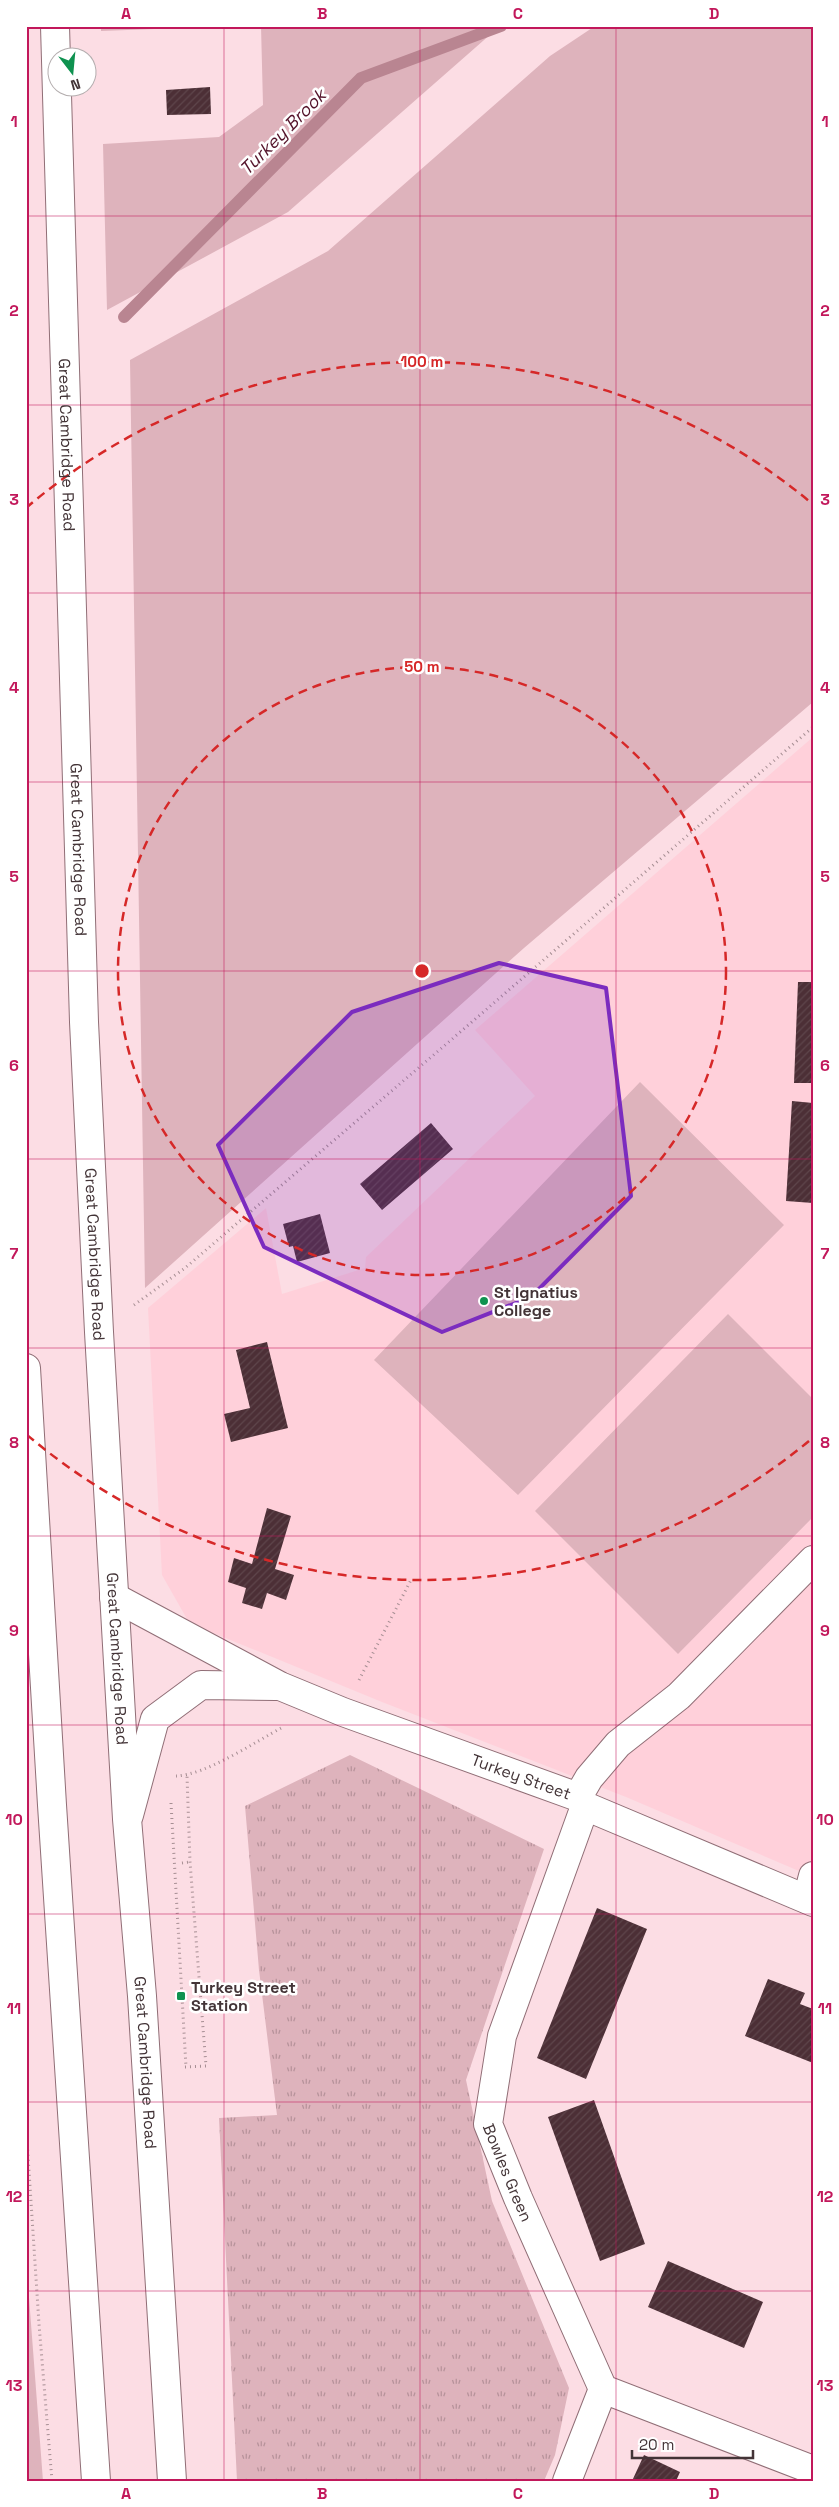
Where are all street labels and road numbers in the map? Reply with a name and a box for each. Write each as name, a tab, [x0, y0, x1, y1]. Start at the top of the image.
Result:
street label: Great Cambridge Road	[54, 358, 80, 532]
street label: Great Cambridge Road	[65, 763, 91, 936]
street label: Great Cambridge Road	[80, 1167, 109, 1341]
street label: Great Cambridge Road	[102, 1572, 133, 1746]
street label: Turkey Street	[468, 1749, 574, 1805]
street label: Great Cambridge Road	[129, 1975, 161, 2150]
street label: Bowles Green	[478, 2120, 537, 2225]

